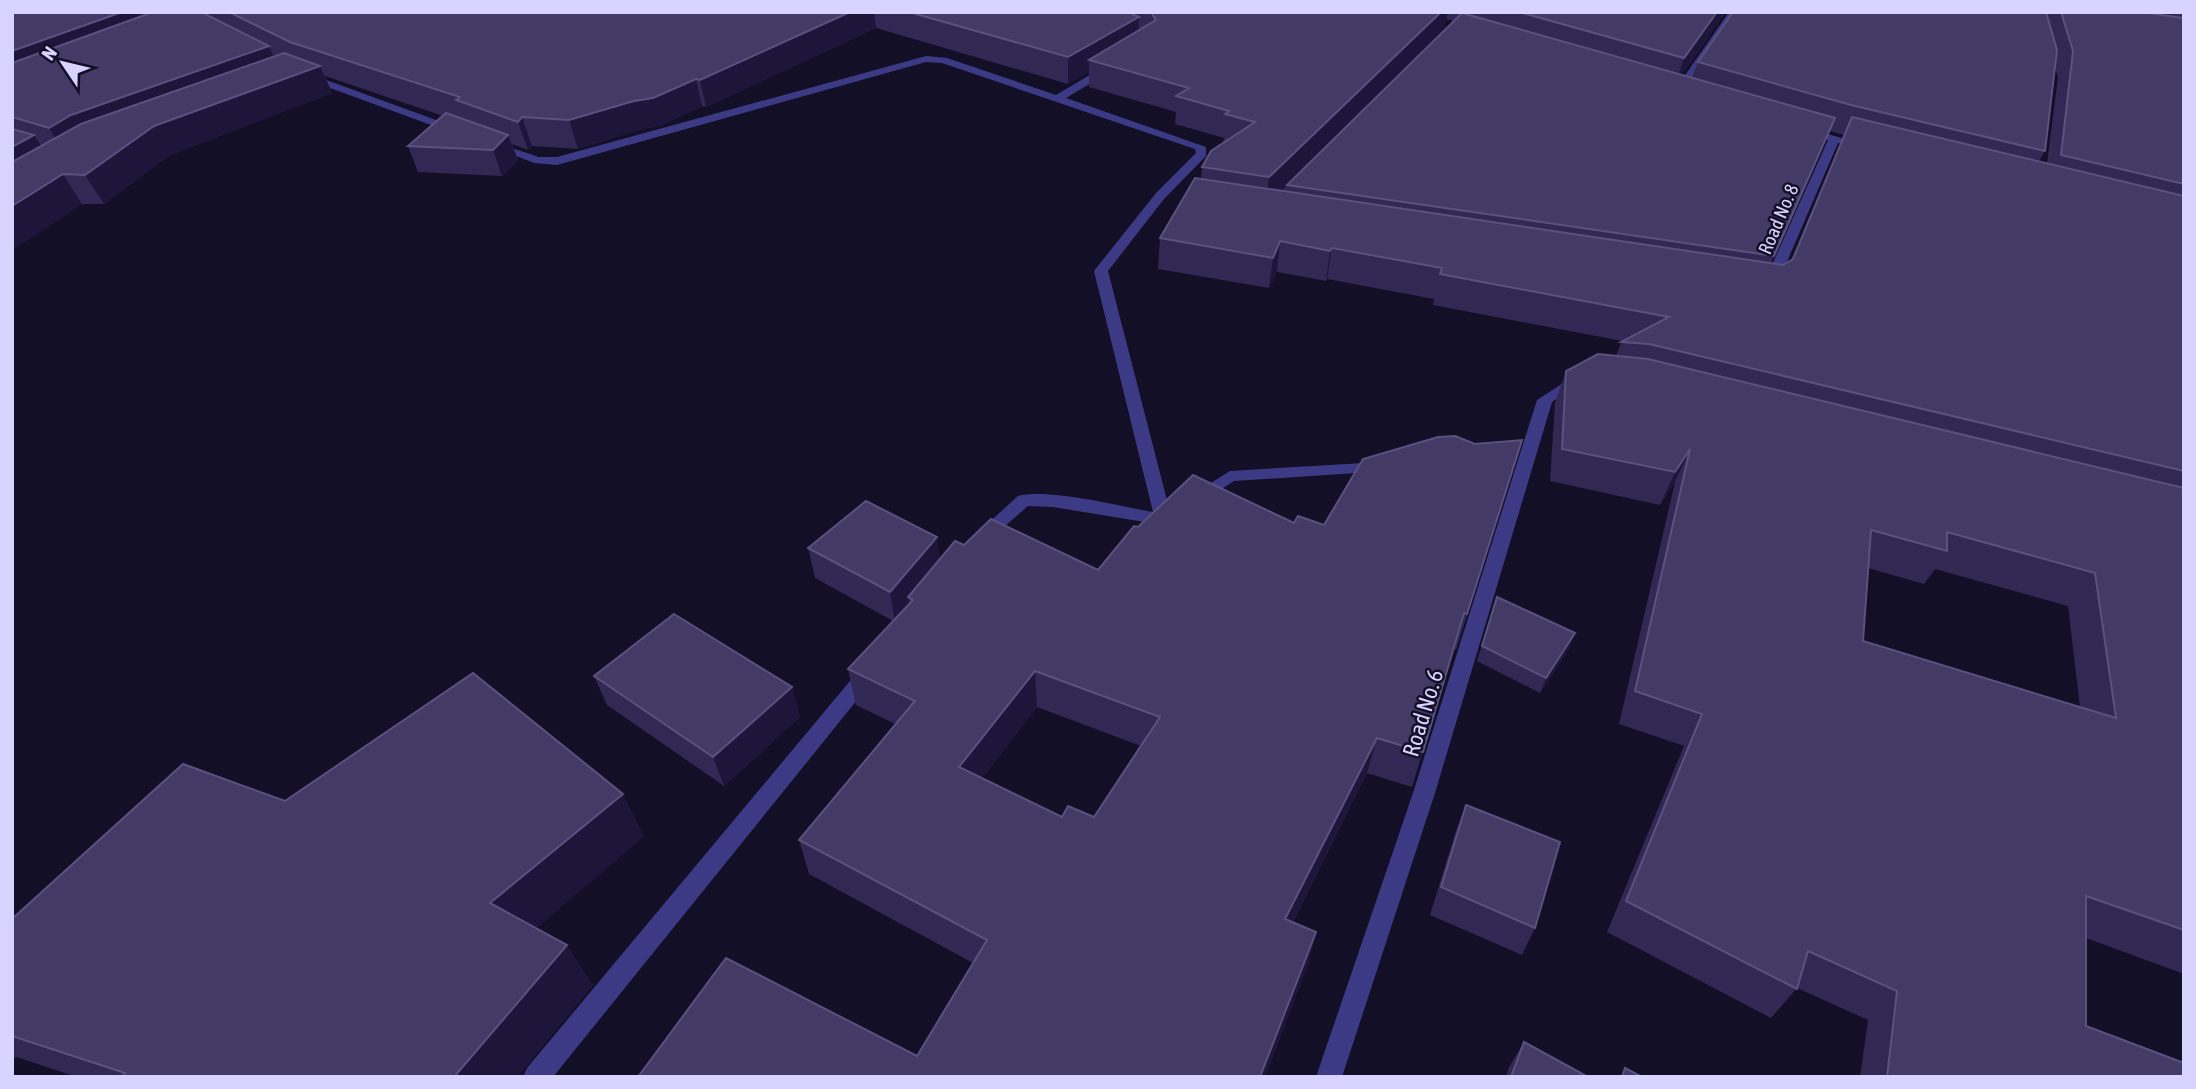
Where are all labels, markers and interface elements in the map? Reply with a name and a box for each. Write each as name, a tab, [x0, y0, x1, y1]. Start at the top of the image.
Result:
north arrow	[28, 28, 98, 98]
text: N	[37, 42, 61, 64]
street label: Road No. 8	[1753, 181, 1803, 257]
street label: Road No. 6	[1397, 666, 1449, 760]

